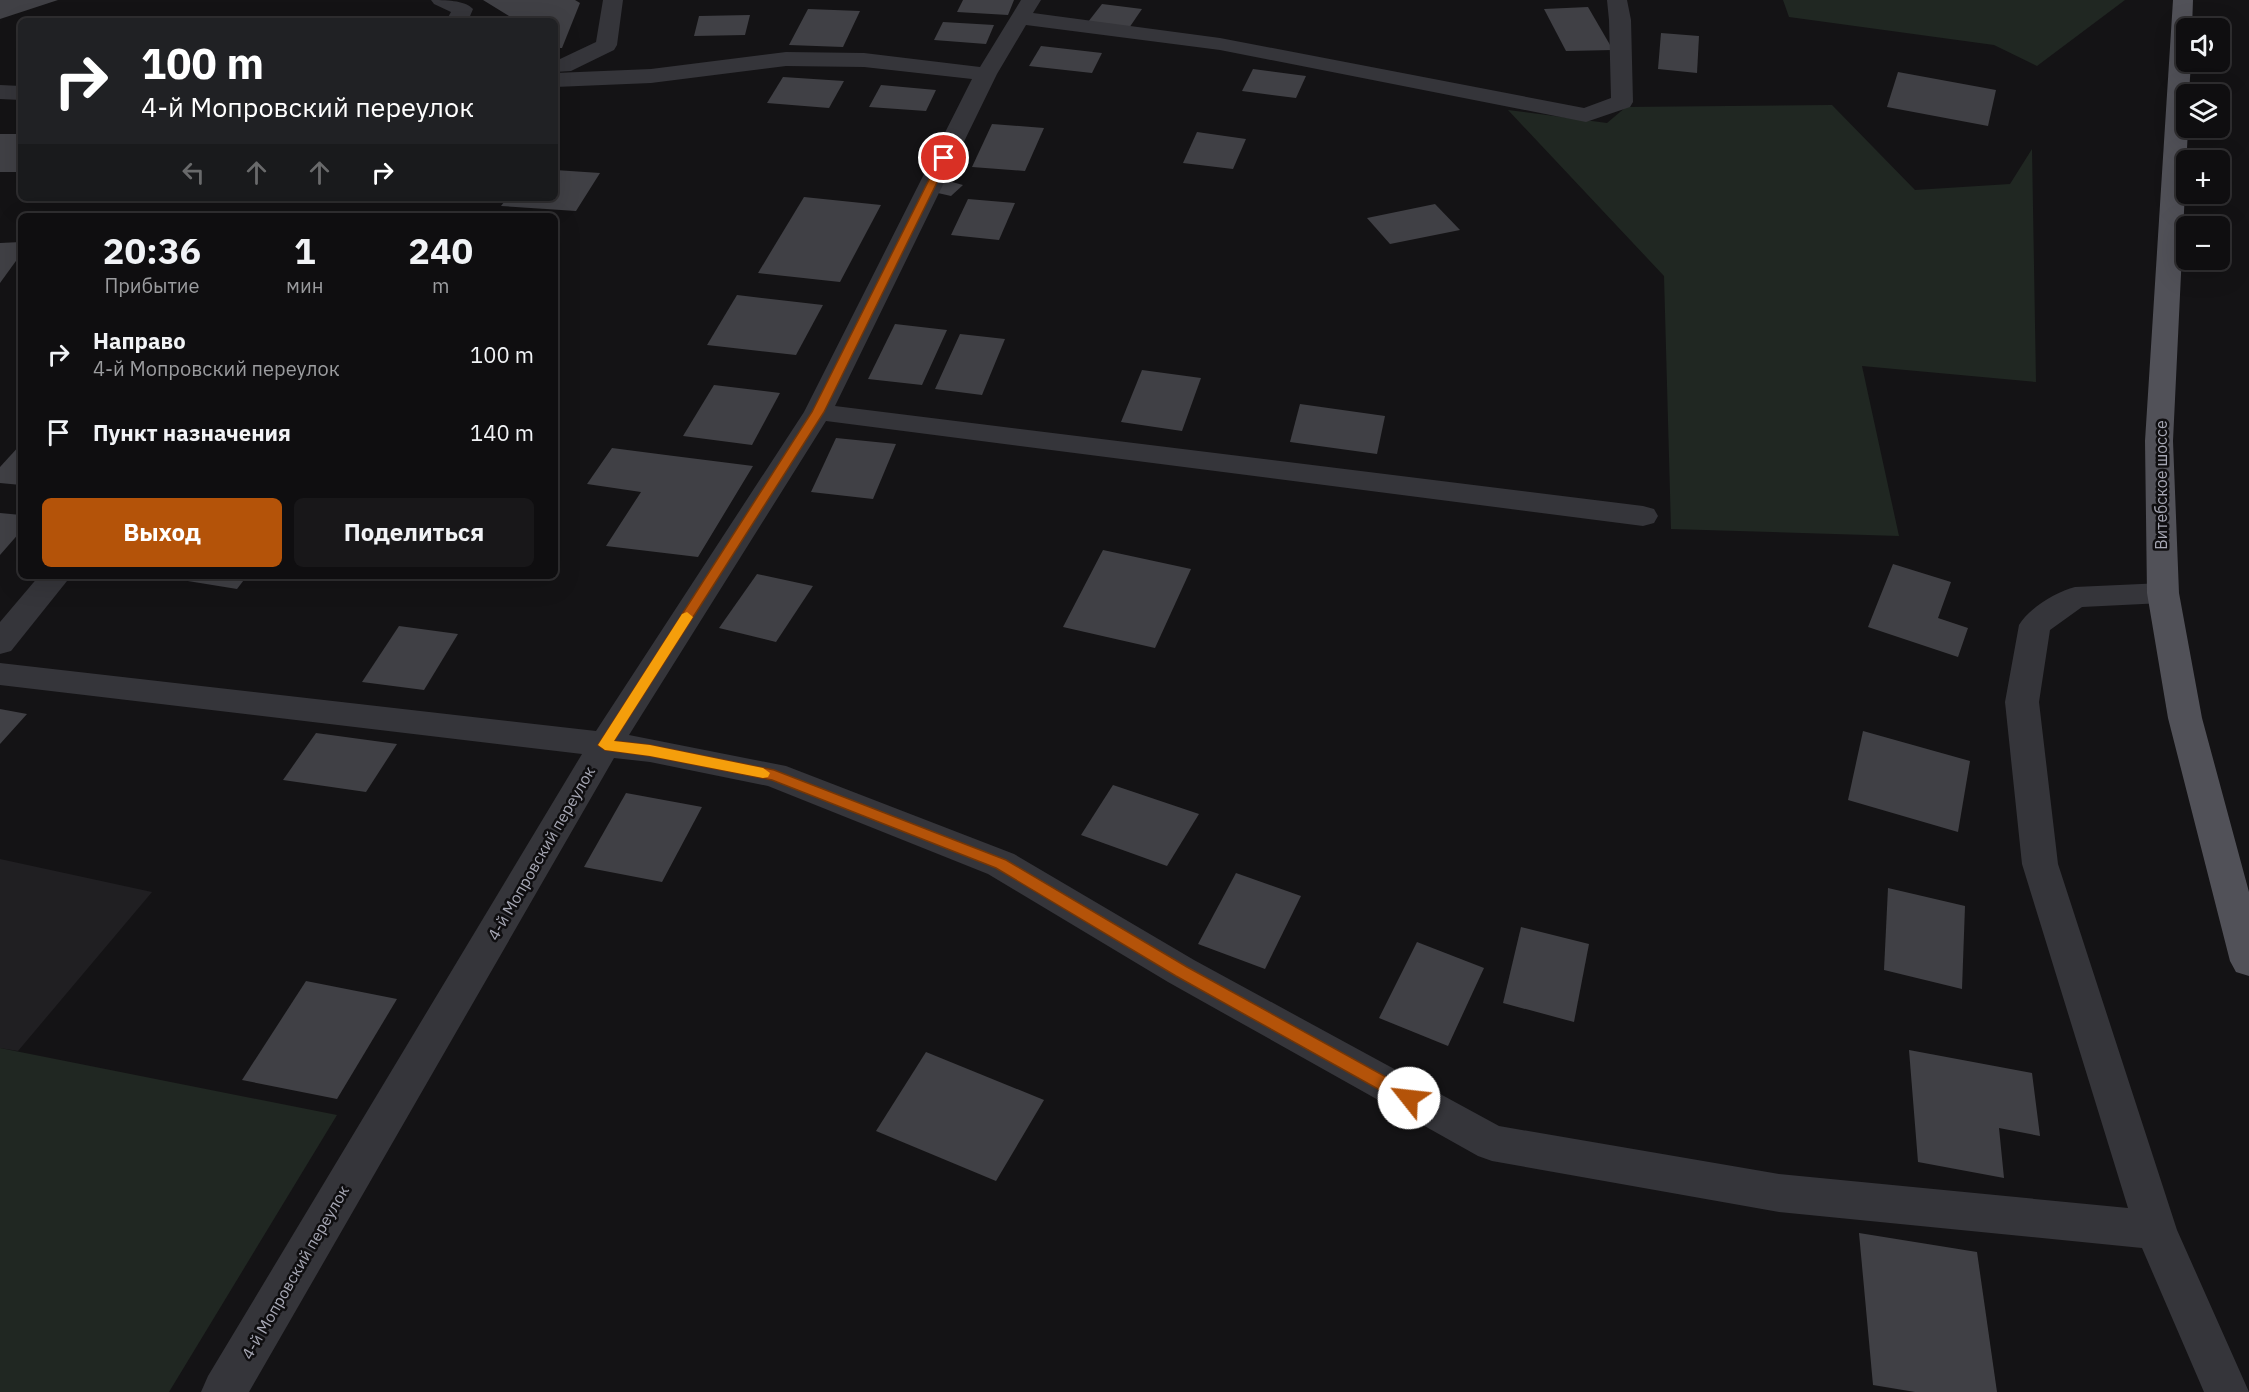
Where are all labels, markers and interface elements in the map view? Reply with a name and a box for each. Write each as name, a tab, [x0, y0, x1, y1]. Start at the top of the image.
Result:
map controls	[2176, 18, 2230, 270]
button: sound	[2176, 18, 2230, 72]
text: 100 m	[141, 36, 264, 91]
icon: right	[42, 42, 120, 120]
button: layers	[2176, 84, 2230, 138]
text: 4-й Мопровский переулок	[141, 89, 474, 124]
pin	[918, 132, 969, 183]
icon: arrive	[927, 141, 960, 174]
button: +	[2176, 150, 2230, 204]
icon: left	[177, 156, 210, 189]
icon: ahead	[240, 156, 273, 189]
icon: ahead	[303, 156, 336, 189]
icon: right	[366, 156, 399, 189]
button: −	[2176, 216, 2230, 270]
text: 20:36	[103, 227, 201, 274]
text: 1	[294, 227, 316, 274]
text: 240	[408, 227, 473, 274]
text: Прибытие	[104, 272, 200, 299]
text: мин	[286, 272, 323, 299]
text: m	[432, 272, 449, 299]
text: Направо	[93, 326, 186, 355]
icon: right	[42, 338, 75, 371]
text: 100 m	[470, 340, 534, 369]
text: 4-й Мопровский переулок	[93, 355, 340, 382]
icon: arrive	[42, 416, 75, 449]
text: Пункт назначения	[93, 418, 291, 447]
text: 140 m	[470, 418, 534, 447]
street label: Витебское шоссе	[2151, 420, 2171, 550]
button: Выход	[42, 498, 282, 567]
button: Поделиться	[294, 498, 534, 567]
street label: 4-й Мопровский переулок	[483, 762, 599, 943]
position arrow	[1377, 1066, 1441, 1130]
street label: 4-й Мопровский переулок	[237, 1181, 353, 1362]

